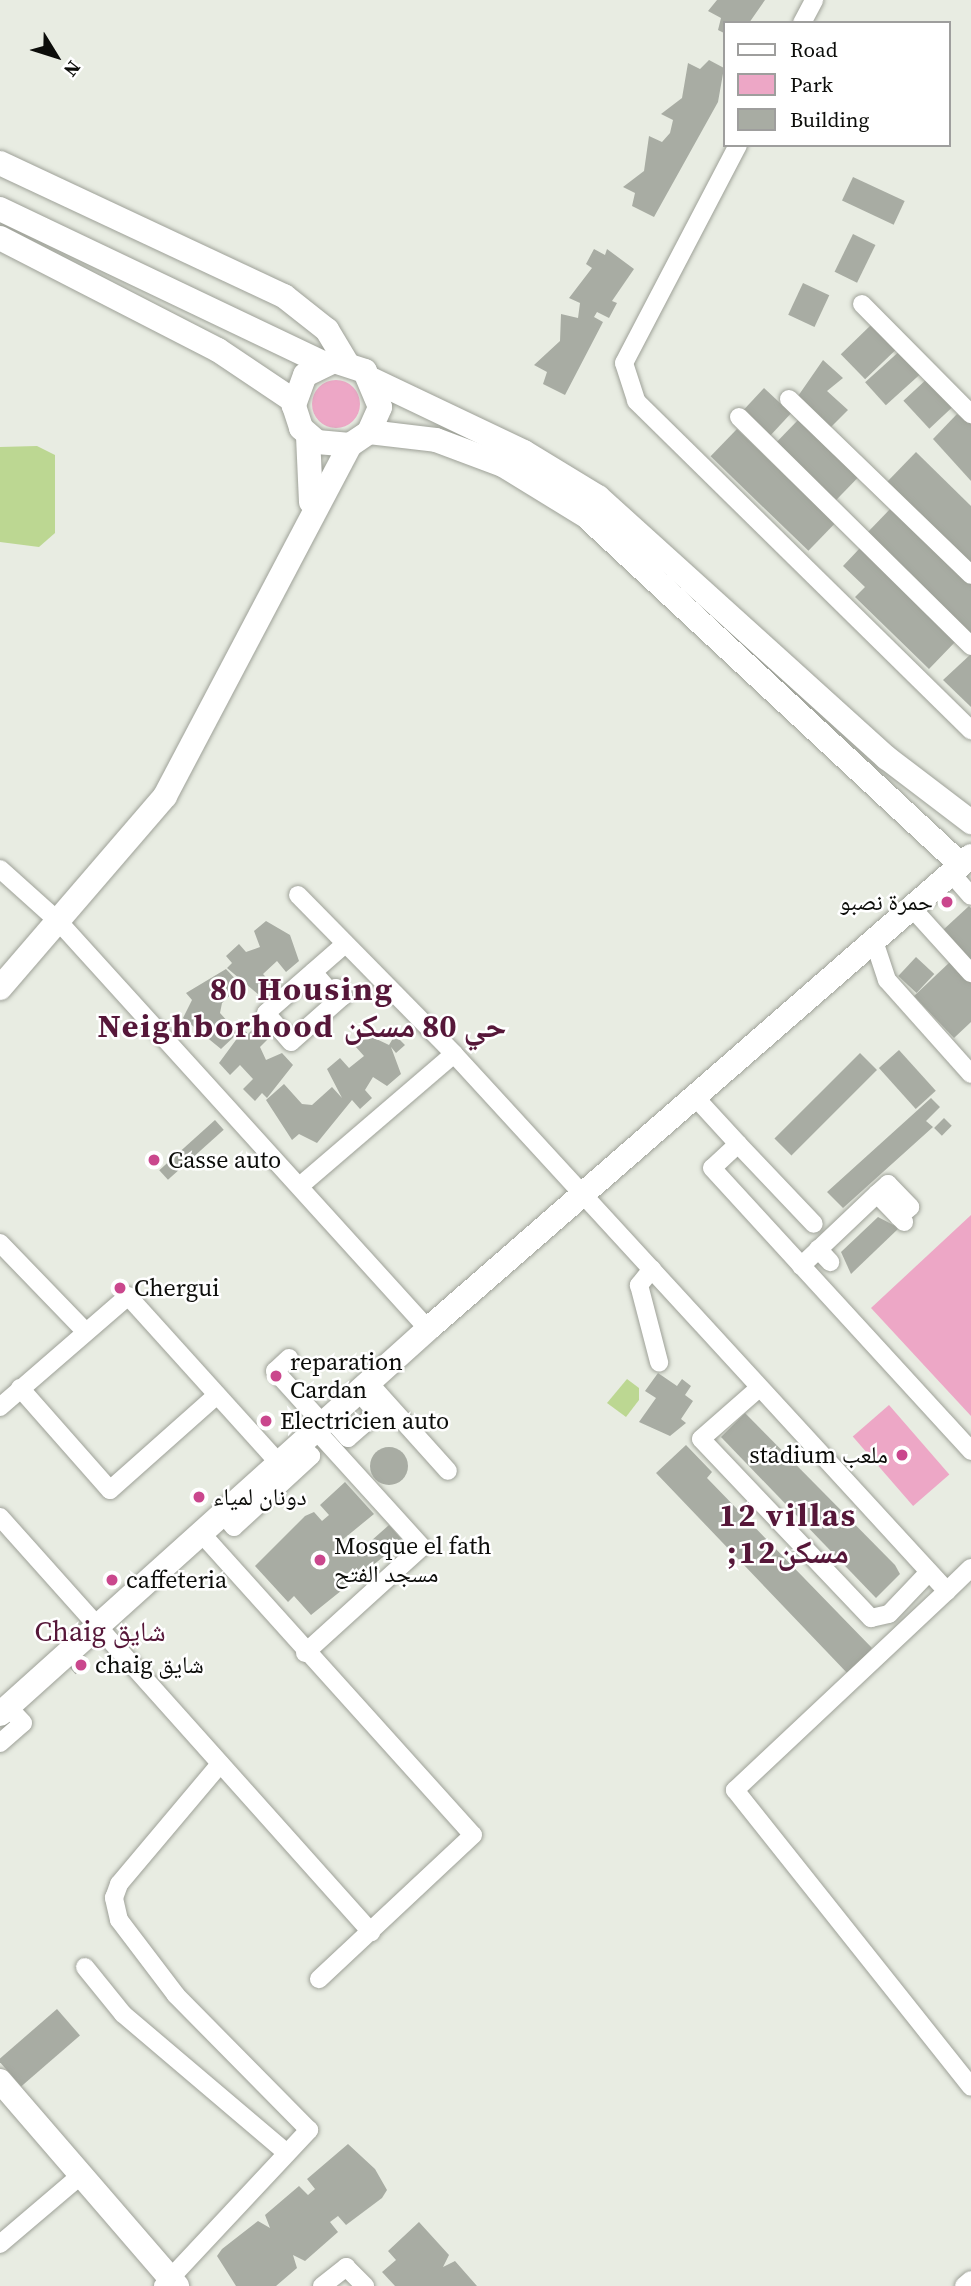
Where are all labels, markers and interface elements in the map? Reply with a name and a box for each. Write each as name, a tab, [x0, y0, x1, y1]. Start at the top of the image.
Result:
north arrow	[21, 21, 91, 91]
legend	[722, 21, 950, 147]
text: Road	[790, 35, 838, 64]
text: N	[58, 55, 87, 82]
text: Park	[790, 70, 833, 99]
text: Building	[790, 105, 869, 134]
place label: حمرة نصبو	[839, 888, 933, 916]
marker: حمرة نصبو	[939, 894, 955, 910]
district label: 80 Housing Neighborhood حي 80 مسكن	[111, 971, 493, 1046]
place label: Casse auto	[168, 1146, 281, 1174]
marker: Casse auto	[146, 1152, 162, 1168]
place label: Chergui	[134, 1274, 219, 1302]
marker: Chergui	[112, 1280, 128, 1296]
place label: reparation Cardan	[290, 1348, 403, 1404]
marker: reparation Cardan	[268, 1368, 284, 1384]
place label: Electricien auto	[280, 1407, 449, 1435]
marker: Electricien auto	[258, 1413, 274, 1429]
place label: stadium ملعب	[749, 1441, 888, 1469]
marker: stadium ملعب	[894, 1447, 910, 1463]
place label: دونان لمياء	[213, 1483, 307, 1511]
marker: دونان لمياء	[191, 1489, 207, 1505]
district label: 12 villas ;12مسكن	[720, 1497, 856, 1572]
place label: Mosque el fath مسجد الفتح	[334, 1532, 491, 1588]
marker: Mosque el fath مسجد الفتح	[312, 1552, 328, 1568]
place label: caffeteria	[126, 1566, 227, 1594]
marker: caffeteria	[104, 1572, 120, 1588]
district label: Chaig شايق	[34, 1614, 166, 1648]
place label: chaig شايق	[95, 1651, 204, 1679]
marker: chaig شايق	[73, 1657, 89, 1673]

